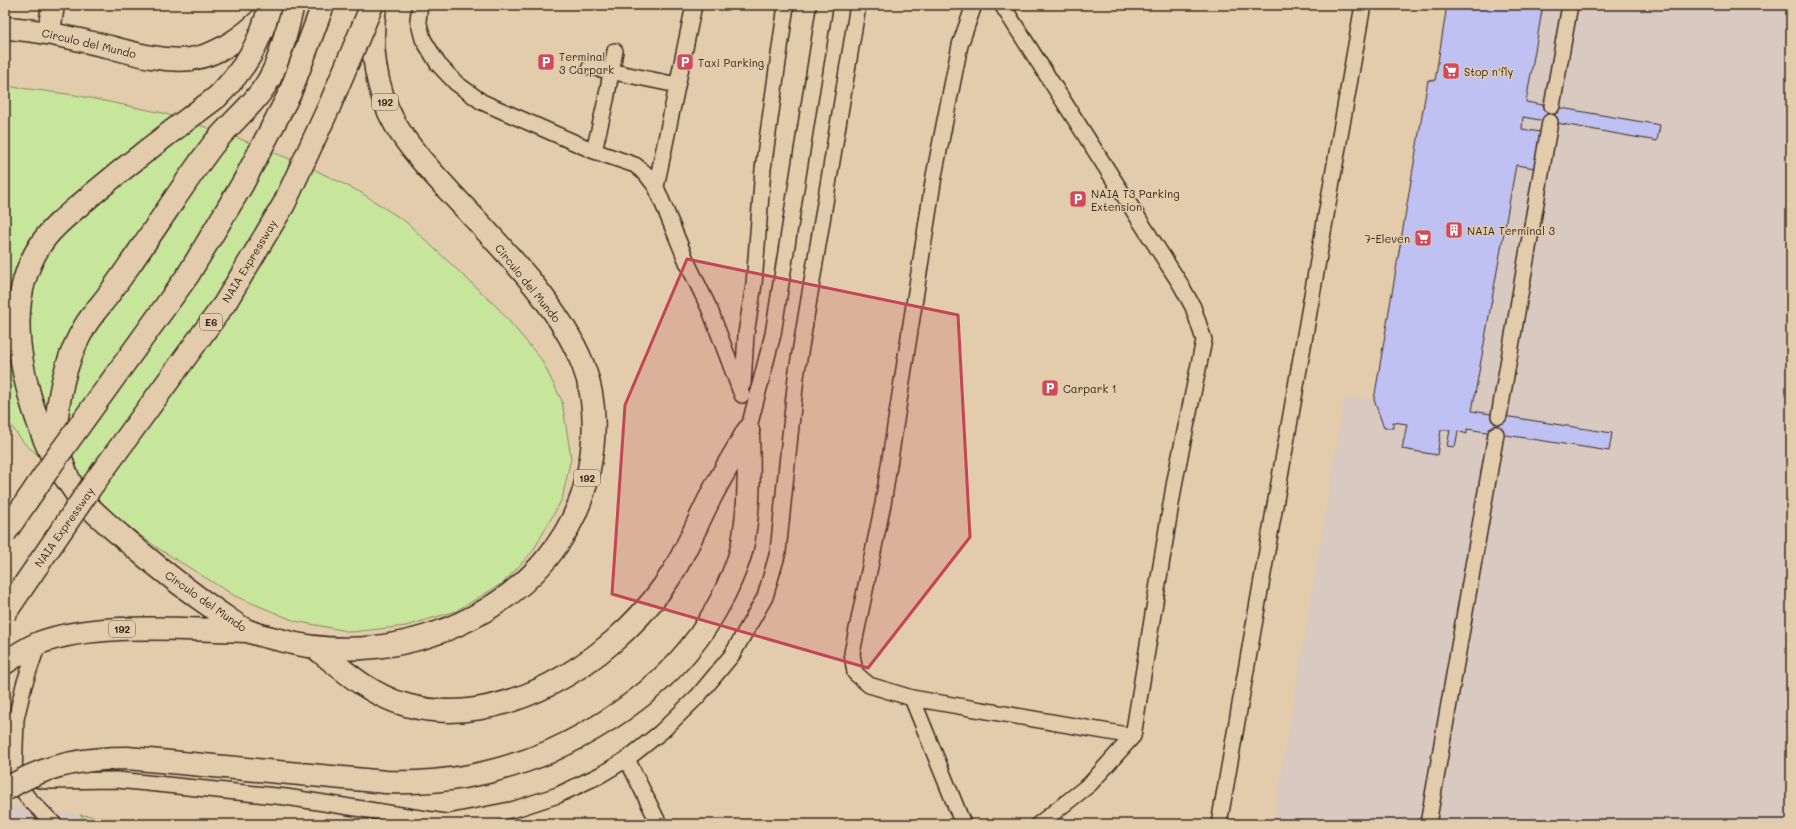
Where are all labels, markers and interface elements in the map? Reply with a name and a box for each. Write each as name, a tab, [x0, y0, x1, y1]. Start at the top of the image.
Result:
street label: Circulo del Mundo	[40, 25, 138, 61]
place label: Terminal 3 Carpark	[559, 49, 614, 77]
parking icon: Terminal 3 Carpark	[536, 52, 556, 72]
parking icon: Taxi Parking	[675, 52, 695, 72]
place label: Taxi Parking	[698, 55, 764, 70]
supermarket icon: Stop n'fly	[1441, 61, 1461, 81]
place label: Stop n'fly	[1464, 64, 1513, 79]
road number: 192	[372, 94, 398, 110]
place label: NAIA T3 Parking Extension	[1091, 186, 1180, 214]
parking icon: NAIA T3 Parking Extension	[1068, 189, 1088, 209]
street label: NAIA Expressway	[218, 216, 280, 305]
building icon: NAIA Terminal 3	[1444, 220, 1464, 240]
place label: NAIA Terminal 3	[1467, 223, 1555, 238]
supermarket icon: 7-Eleven	[1413, 228, 1433, 248]
place label: 7-Eleven	[1365, 231, 1410, 246]
street label: Circulo del Mundo	[492, 241, 564, 326]
road number: E6	[200, 314, 222, 330]
parking icon: Carpark 1	[1040, 378, 1060, 398]
place label: Carpark 1	[1063, 381, 1117, 396]
road number: 192	[574, 470, 600, 486]
street label: NAIA Expressway	[31, 484, 97, 570]
street label: Circulo del Mundo	[162, 567, 250, 635]
road number: 192	[109, 621, 135, 637]

